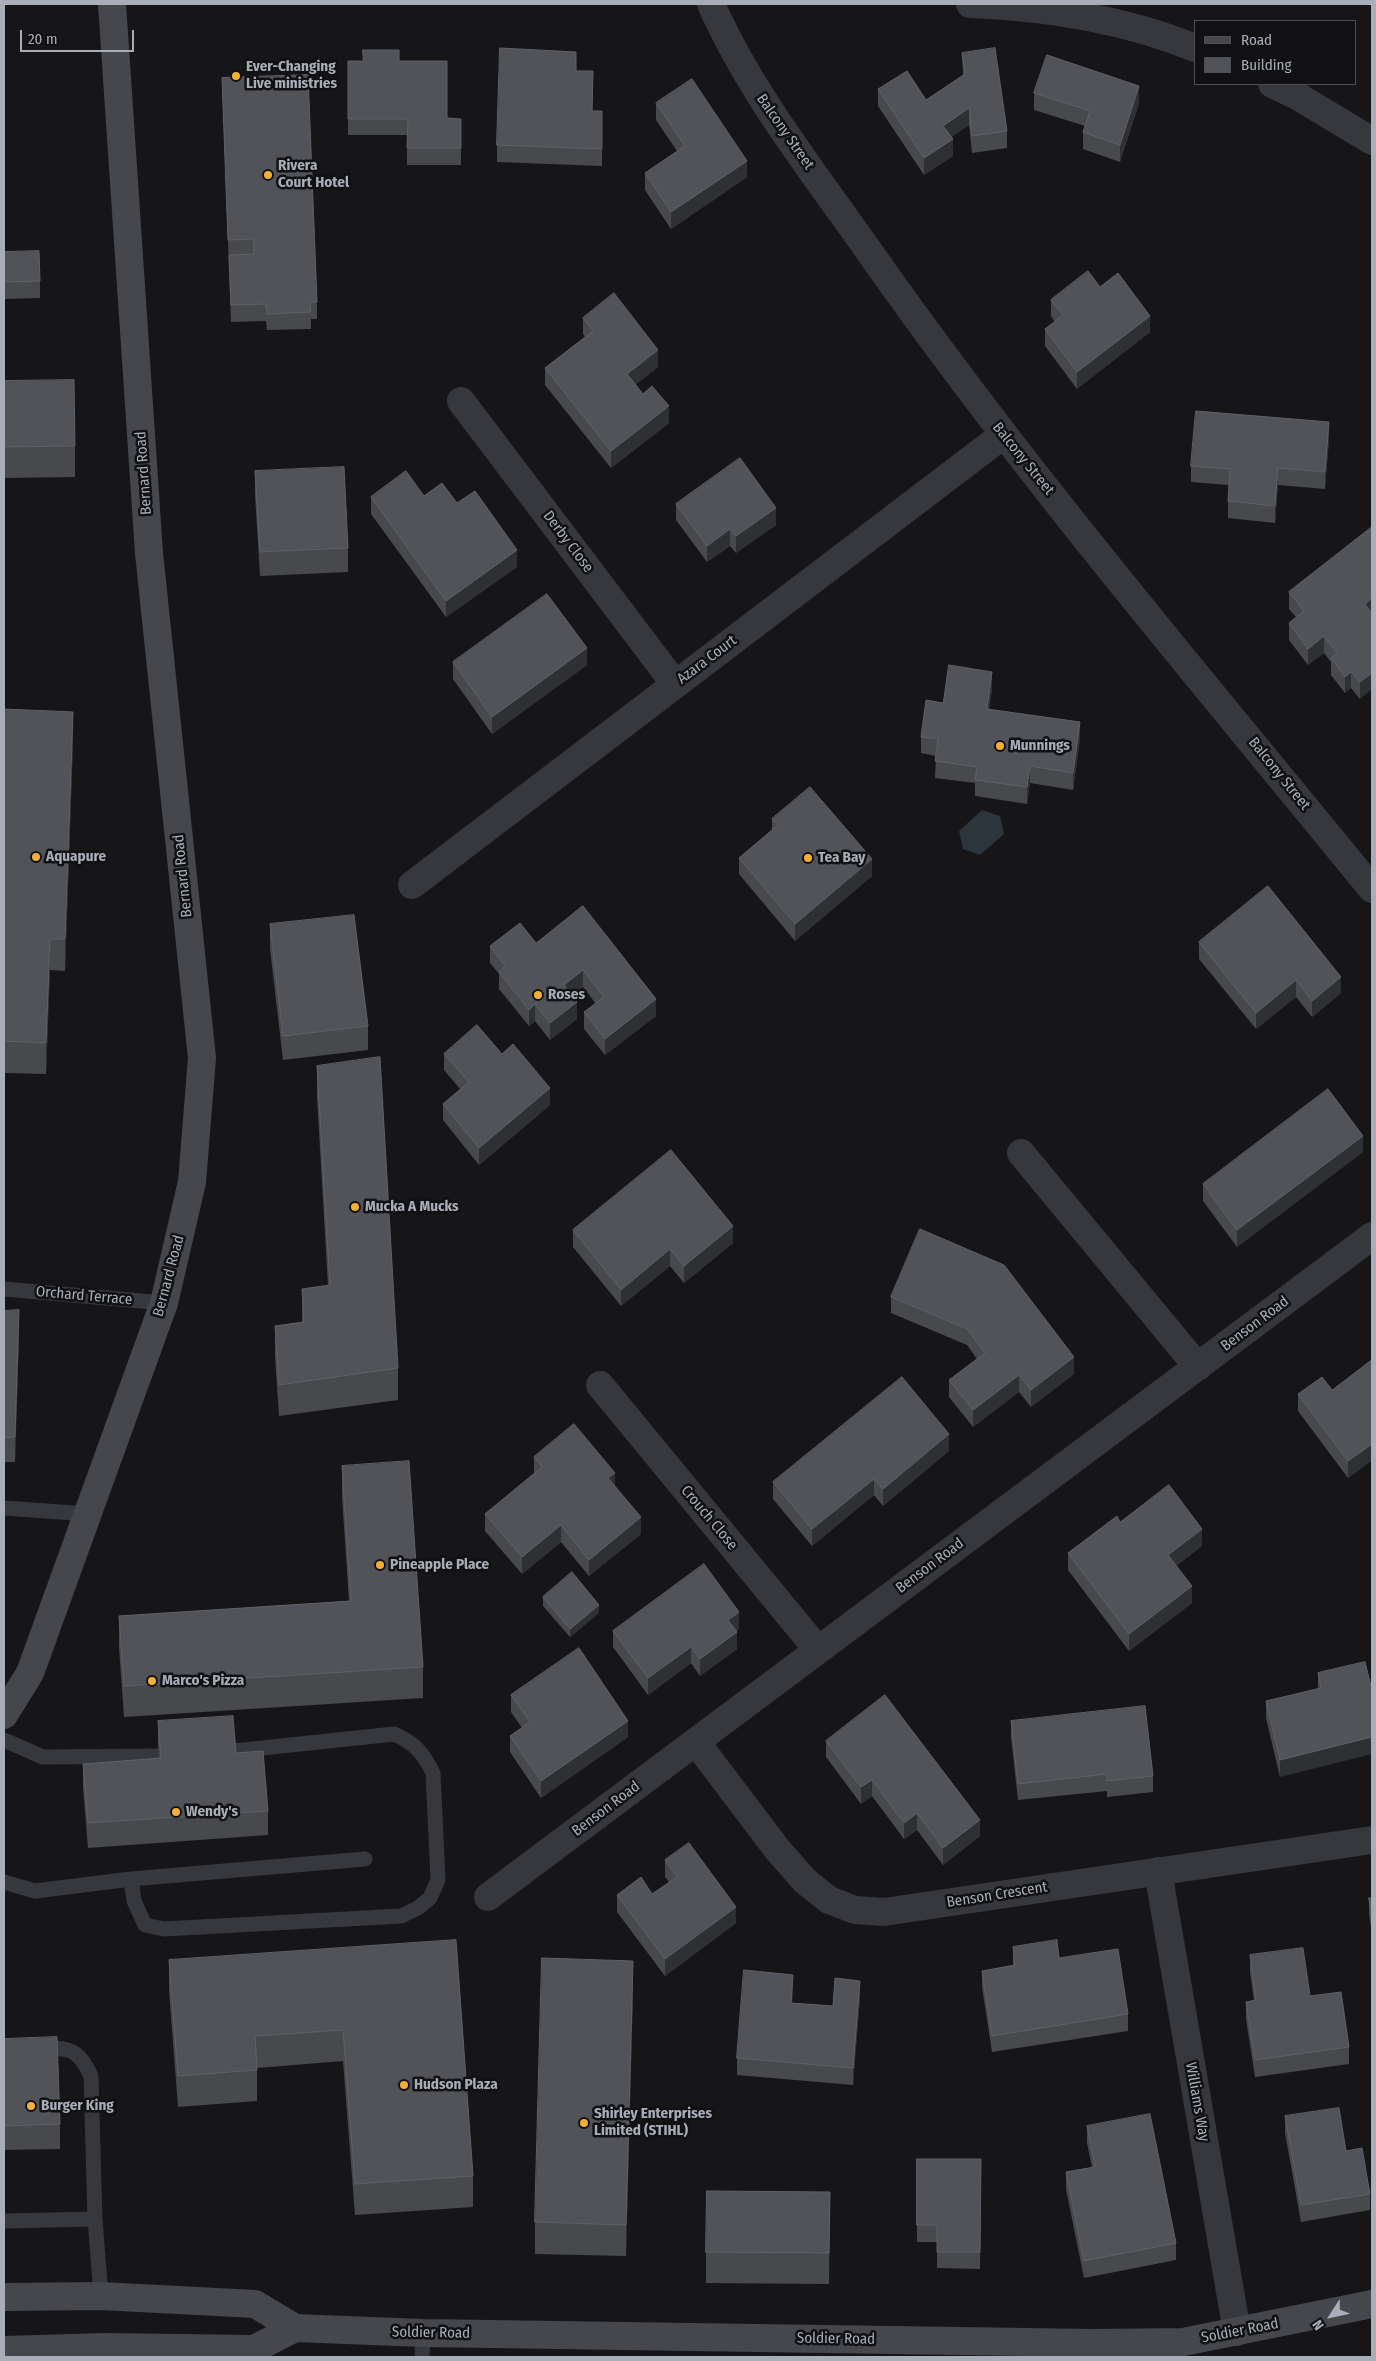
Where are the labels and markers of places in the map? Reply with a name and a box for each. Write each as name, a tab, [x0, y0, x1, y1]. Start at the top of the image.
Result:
place label: Ever-Changing Live ministries	[246, 58, 337, 93]
marker: Ever-Changing Live ministries	[230, 70, 242, 82]
place label: Rivera Court Hotel	[278, 157, 349, 192]
marker: Rivera Court Hotel	[262, 169, 274, 181]
place label: Munnings	[1010, 737, 1070, 755]
marker: Munnings	[994, 740, 1006, 752]
place label: Aquapure	[46, 848, 106, 866]
place label: Tea Bay	[818, 849, 865, 867]
marker: Aquapure	[30, 851, 42, 863]
marker: Tea Bay	[802, 852, 814, 864]
place label: Roses	[548, 986, 585, 1004]
marker: Roses	[532, 989, 544, 1001]
place label: Mucka A Mucks	[365, 1198, 459, 1216]
marker: Mucka A Mucks	[349, 1201, 361, 1213]
place label: Pineapple Place	[390, 1556, 489, 1574]
marker: Pineapple Place	[374, 1559, 386, 1571]
place label: Marco's Pizza	[162, 1672, 244, 1690]
marker: Marco's Pizza	[146, 1675, 158, 1687]
place label: Wendy's	[186, 1803, 238, 1821]
marker: Wendy's	[170, 1806, 182, 1818]
place label: Hudson Plaza	[414, 2076, 498, 2094]
marker: Hudson Plaza	[398, 2079, 410, 2091]
place label: Burger King	[41, 2097, 114, 2115]
marker: Burger King	[25, 2100, 37, 2112]
place label: Shirley Enterprises Limited (STIHL)	[594, 2105, 712, 2140]
marker: Shirley Enterprises Limited (STIHL)	[578, 2117, 590, 2129]

